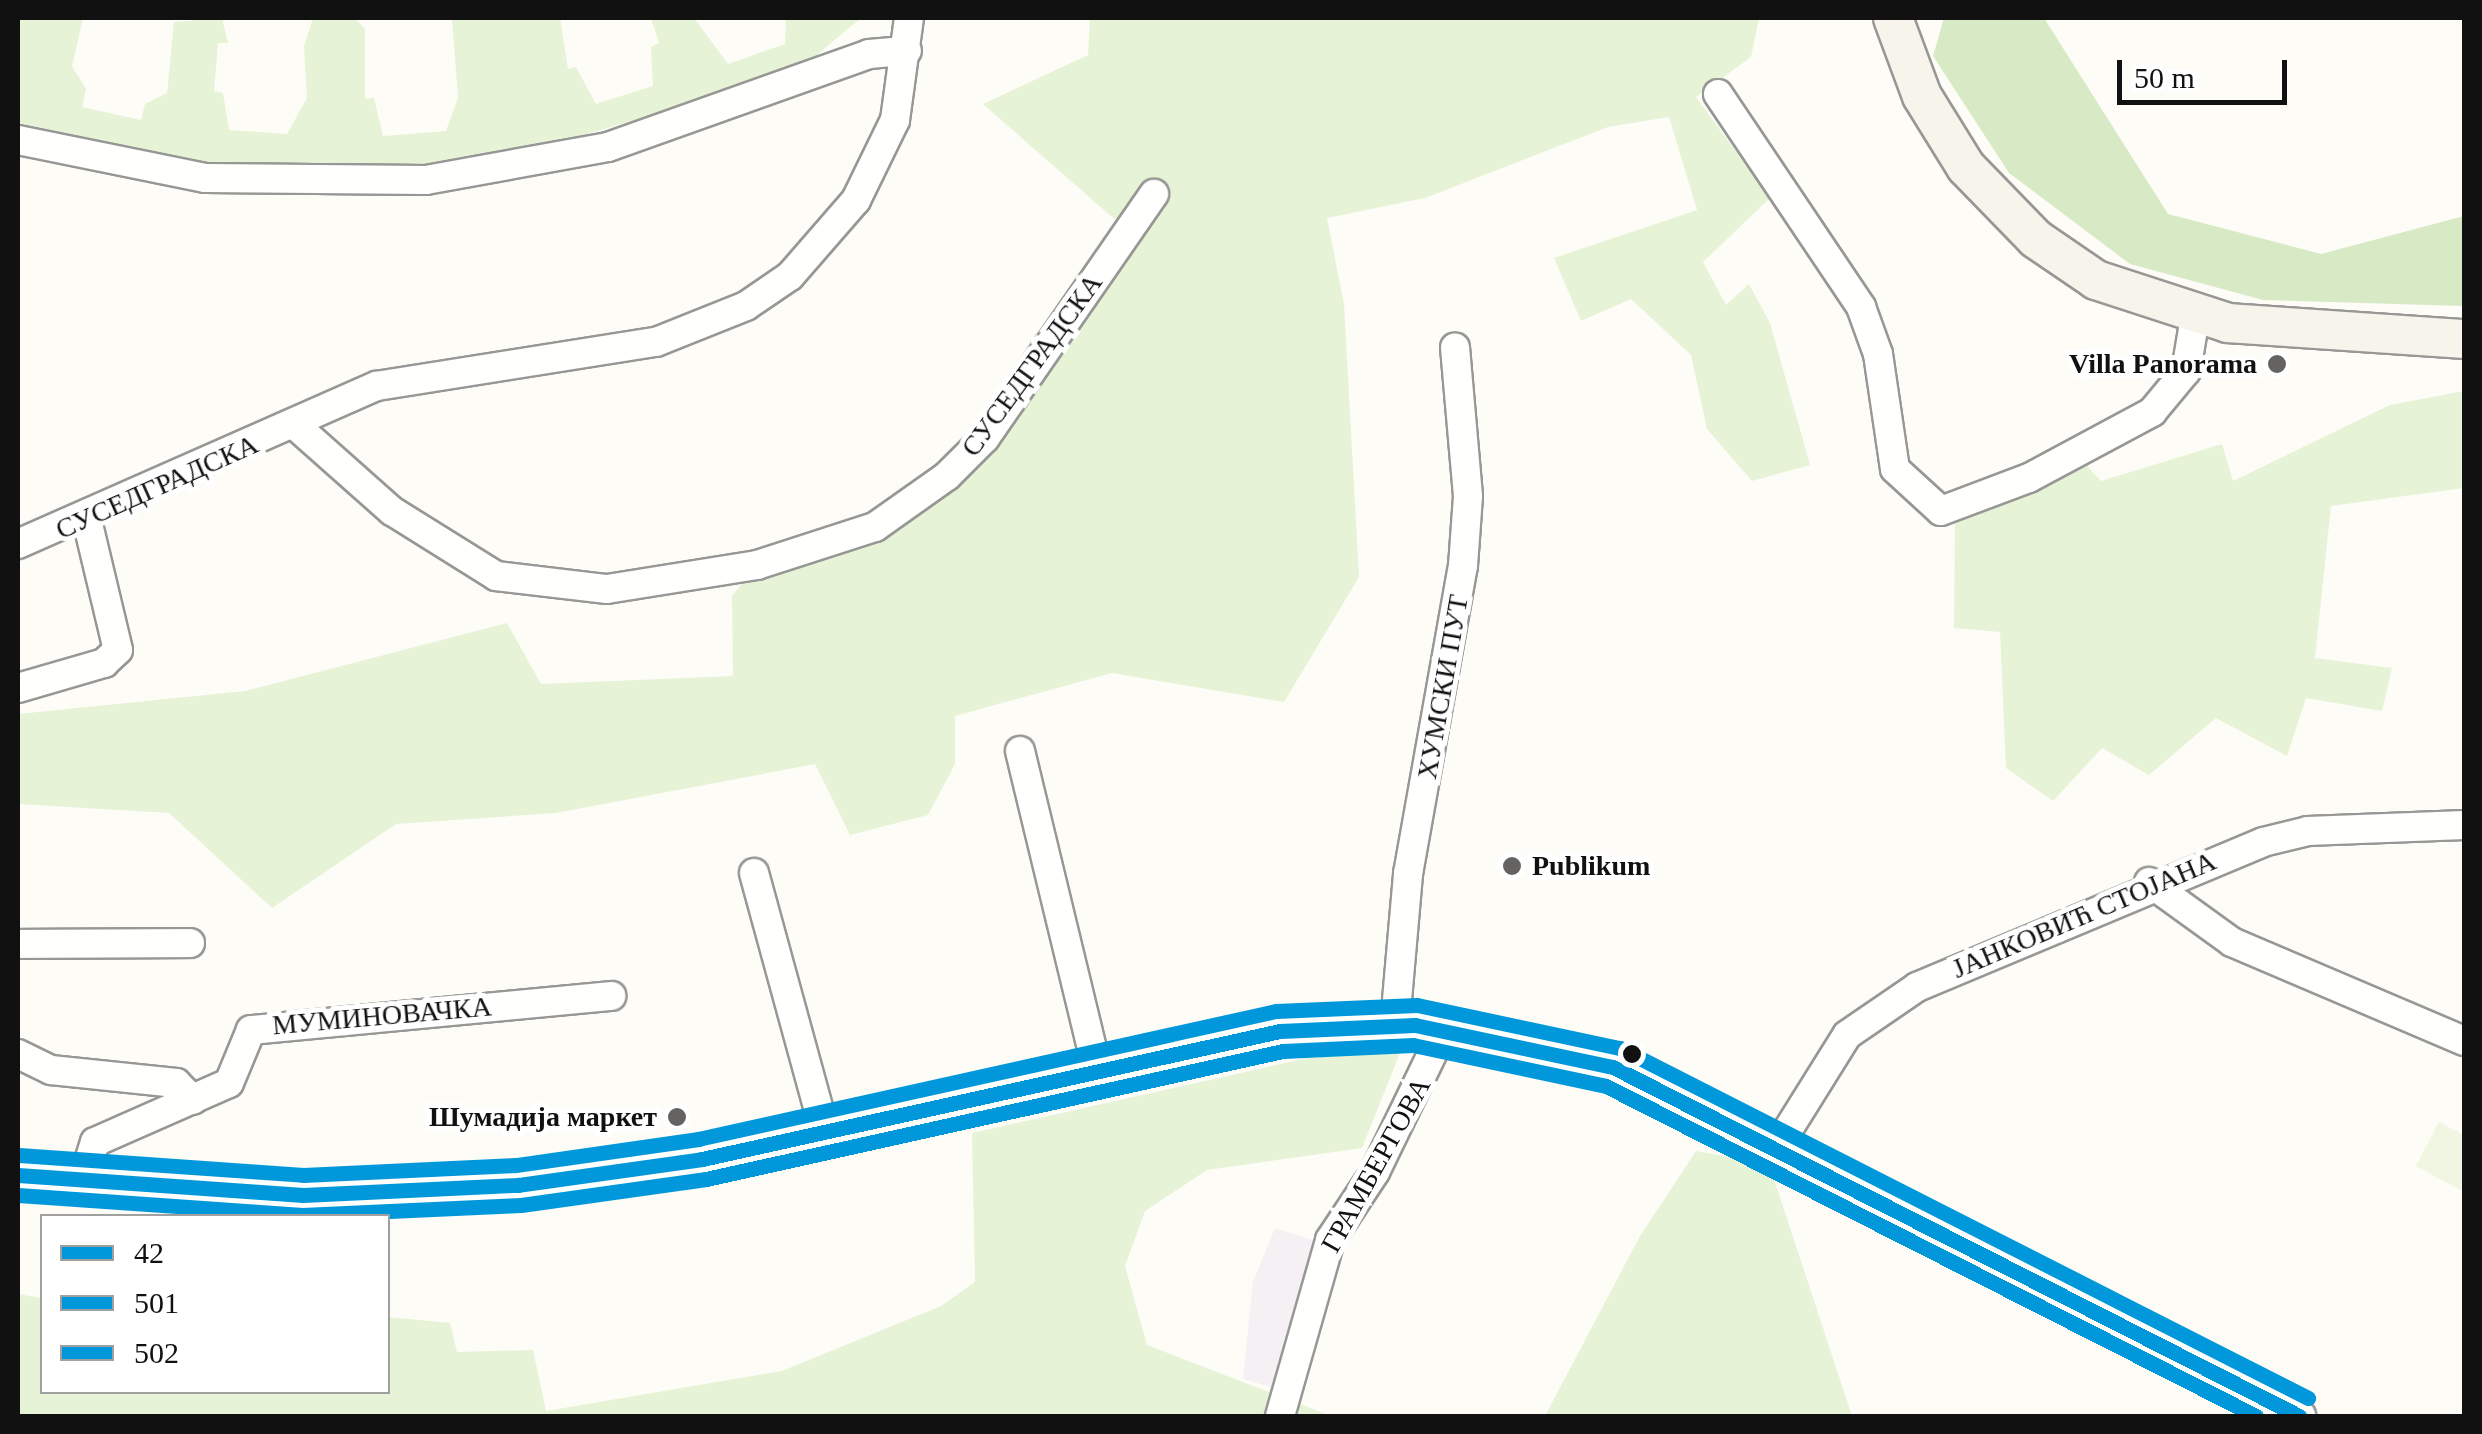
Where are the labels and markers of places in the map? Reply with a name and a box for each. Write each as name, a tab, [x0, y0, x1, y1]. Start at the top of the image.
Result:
place label: Villa Panorama	[2069, 347, 2257, 381]
marker: Villa Panorama	[2266, 353, 2288, 375]
place label: Publikum	[1532, 849, 1650, 883]
marker: Publikum	[1501, 855, 1523, 877]
unlabelled marker	[1622, 1044, 1642, 1064]
place label: Шумадија маркет	[429, 1100, 657, 1134]
marker: Шумадија маркет	[666, 1106, 688, 1128]

